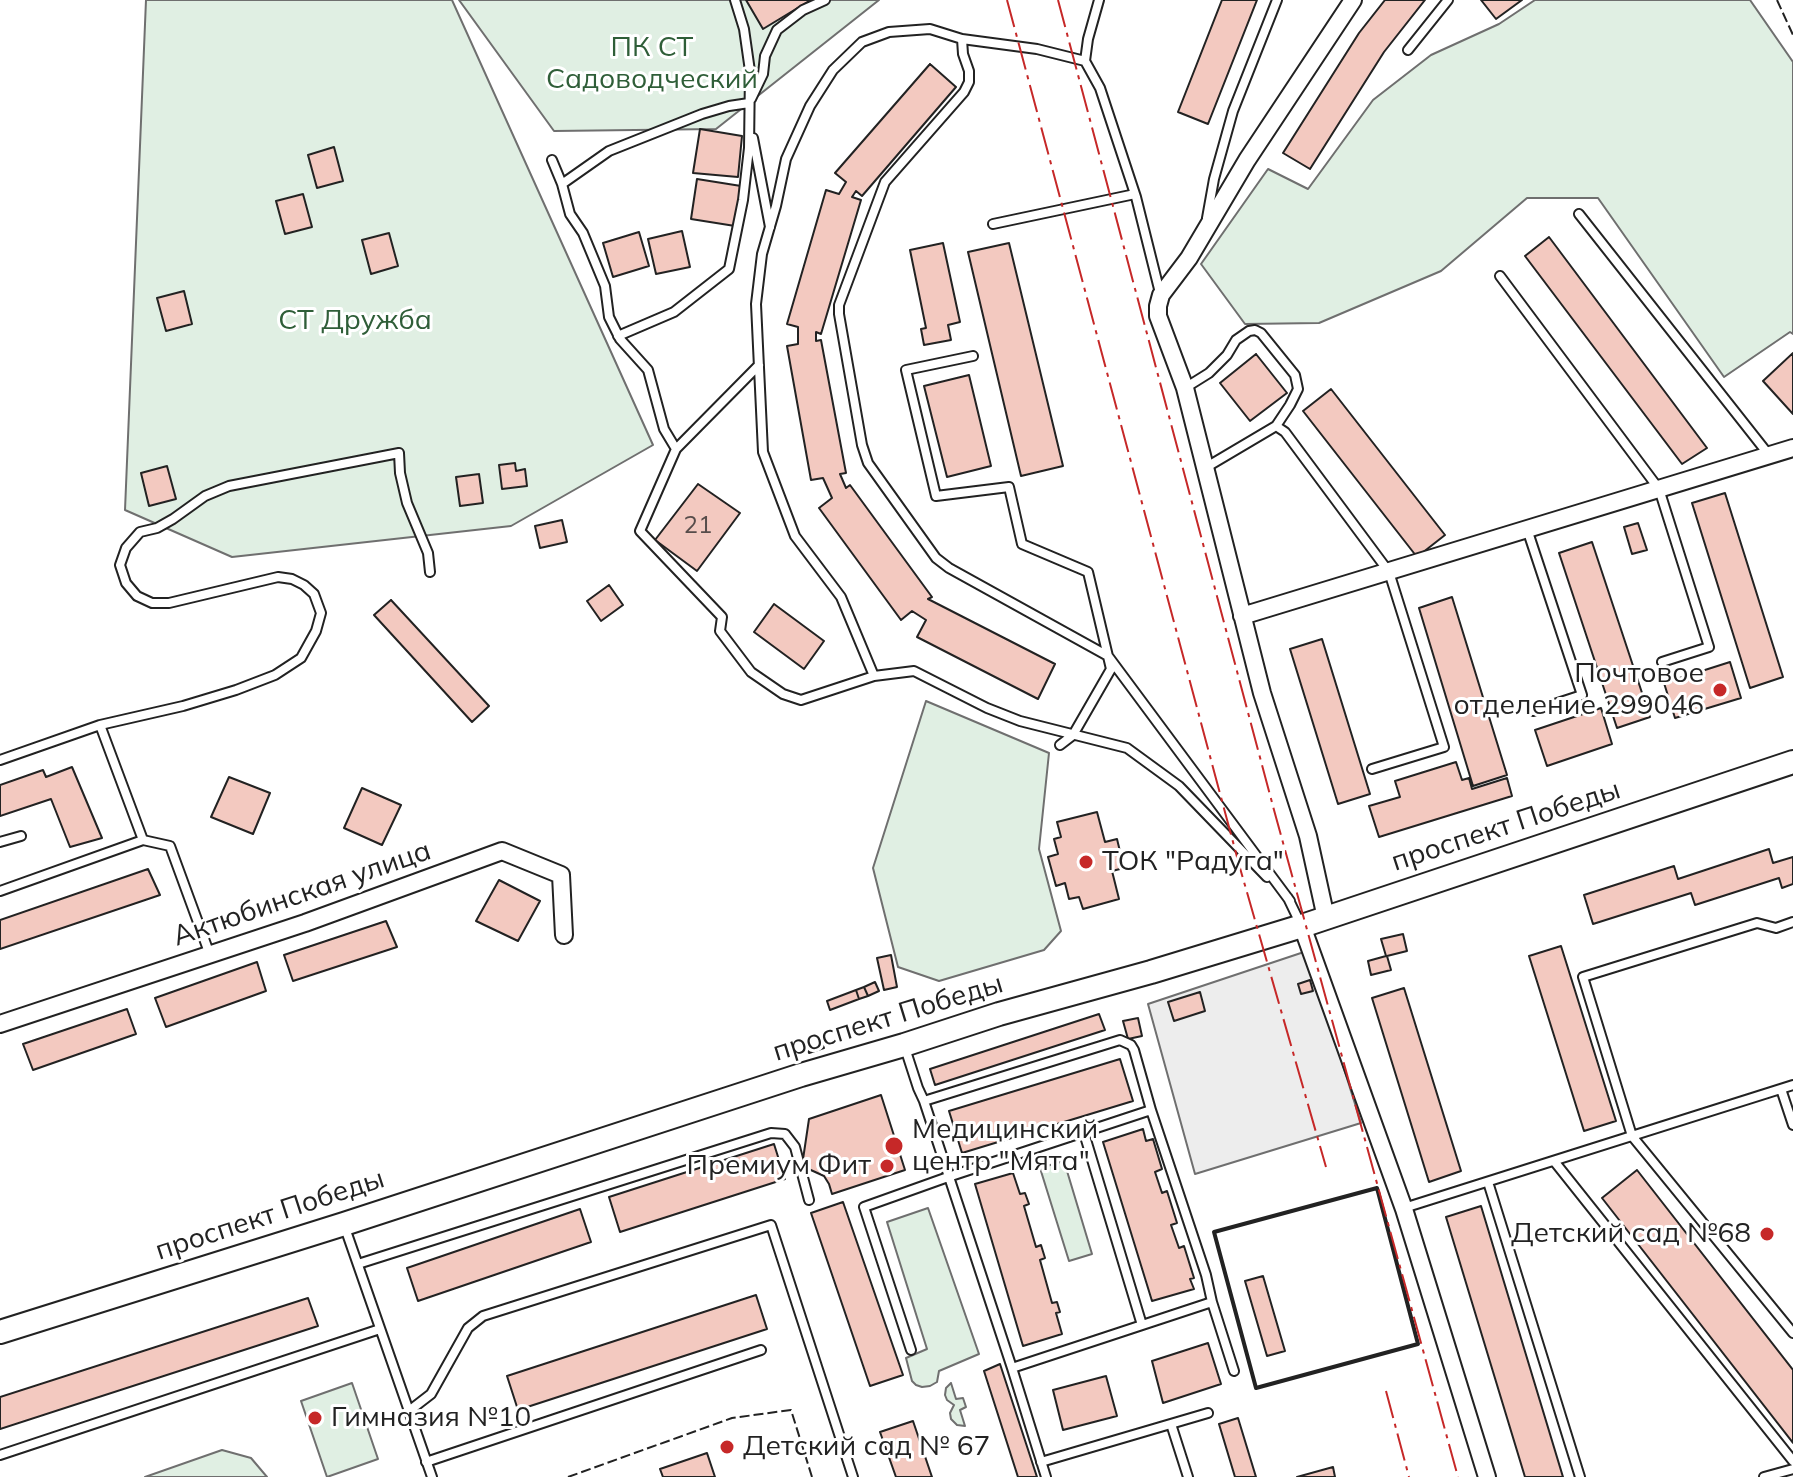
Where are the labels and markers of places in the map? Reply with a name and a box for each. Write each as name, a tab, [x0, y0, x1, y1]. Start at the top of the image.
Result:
place label: Почтовое отделение 299046	[1454, 657, 1704, 723]
marker: Почтовое отделение 299046	[1711, 681, 1729, 699]
place label: ТОК "Радуга"	[1102, 845, 1284, 879]
marker: ТОК "Радуга"	[1077, 853, 1095, 871]
place label: Медицинский центр "Мята"	[912, 1113, 1098, 1179]
marker: Медицинский центр "Мята"	[883, 1135, 905, 1157]
place label: Премиум Фит	[686, 1149, 871, 1183]
marker: Премиум Фит	[878, 1157, 896, 1175]
place label: Детский сад №68	[1511, 1217, 1751, 1251]
marker: Детский сад №68	[1758, 1225, 1776, 1243]
place label: Гимназия №10	[331, 1401, 531, 1435]
marker: Гимназия №10	[306, 1409, 324, 1427]
place label: Детский сад № 67	[743, 1430, 990, 1464]
marker: Детский сад № 67	[718, 1438, 736, 1456]

